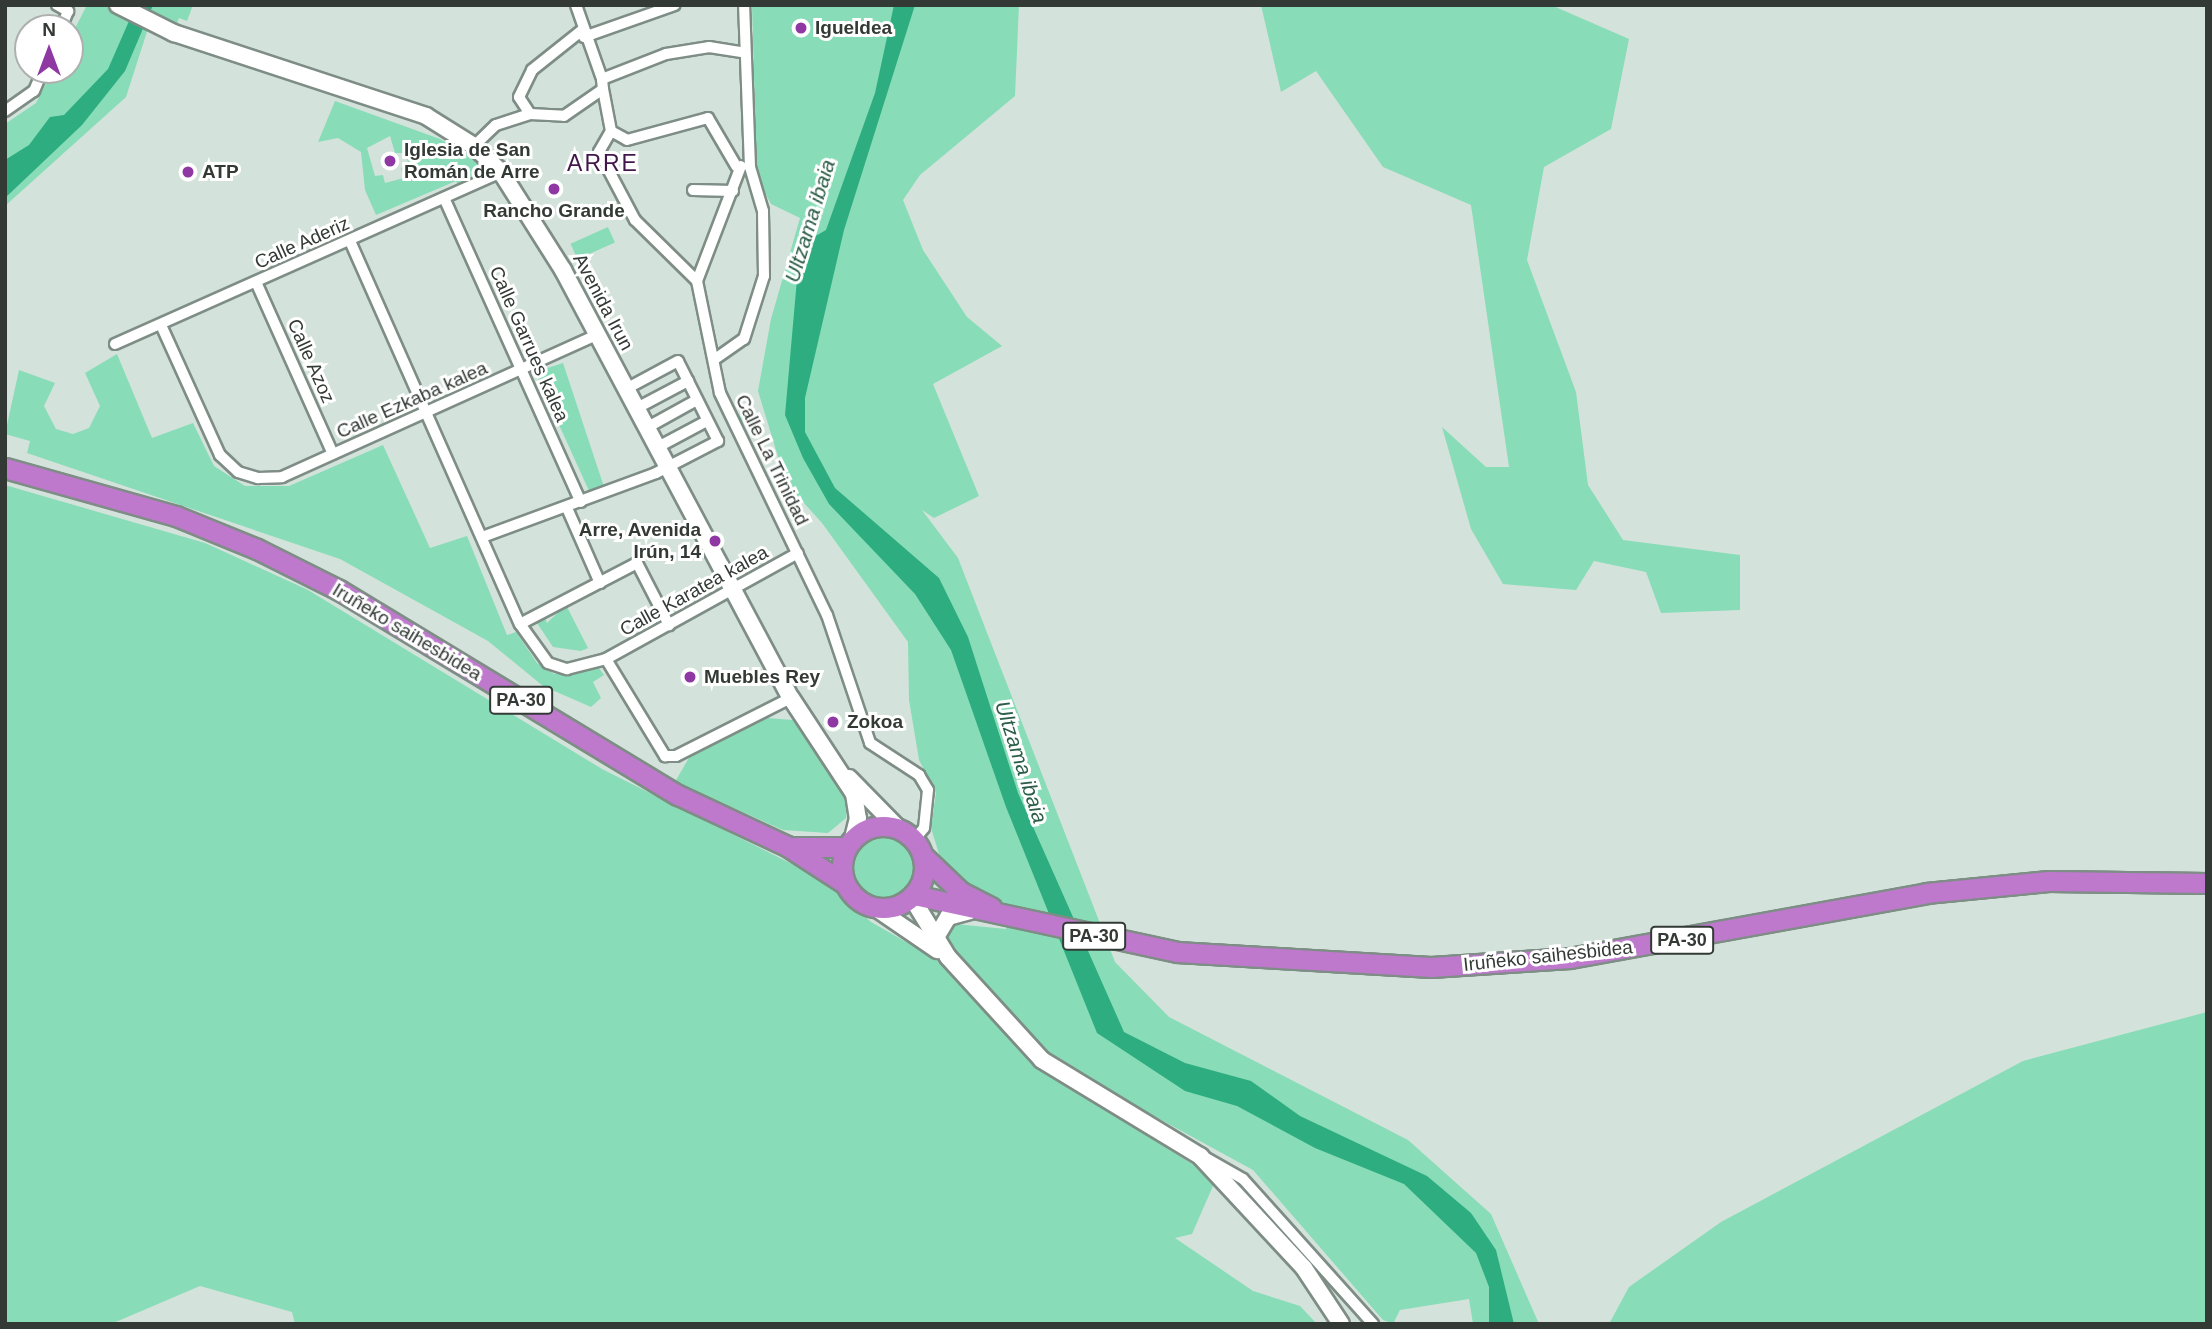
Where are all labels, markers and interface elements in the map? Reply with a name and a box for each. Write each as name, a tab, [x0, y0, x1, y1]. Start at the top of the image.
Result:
north arrow	[14, 14, 84, 84]
place label: Igueldea	[815, 17, 892, 39]
text: N	[42, 19, 56, 40]
marker: Igueldea	[793, 20, 809, 36]
place label: Iglesia de San Román de Arre	[404, 139, 540, 183]
district label: ARRE	[568, 149, 638, 177]
marker: Iglesia de San Román de Arre	[382, 153, 398, 169]
water label: Ultzama ibaia	[779, 156, 841, 286]
place label: ATP	[202, 161, 239, 183]
marker: ATP	[180, 164, 196, 180]
marker: Rancho Grande	[546, 181, 562, 197]
place label: Rancho Grande	[483, 200, 625, 222]
street label: Calle Aderiz	[251, 212, 353, 274]
street label: Avenida Irun	[568, 250, 638, 354]
street label: Calle Garrues kalea	[484, 263, 574, 425]
street label: Calle Azoz	[282, 315, 340, 407]
street label: Calle Ezkaba kalea	[333, 357, 491, 443]
street label: Calle La Trinidad	[730, 391, 814, 529]
place label: Arre, Avenida Irún, 14	[578, 519, 701, 563]
marker: Arre, Avenida Irún, 14	[707, 533, 723, 549]
street label: Calle Karatea kalea	[616, 541, 772, 641]
street label: Iruñeko saihesbidea	[328, 578, 486, 686]
place label: Muebles Rey	[704, 666, 820, 688]
marker: Muebles Rey	[682, 669, 698, 685]
road number: PA-30	[488, 686, 554, 714]
water label: Ultzama ibaia	[989, 698, 1053, 826]
place label: Zokoa	[847, 711, 903, 733]
marker: Zokoa	[825, 714, 841, 730]
road number: PA-30	[1061, 922, 1127, 951]
road number: PA-30	[1649, 925, 1715, 954]
street label: Iruñeko saihesbidea	[1462, 936, 1634, 976]

